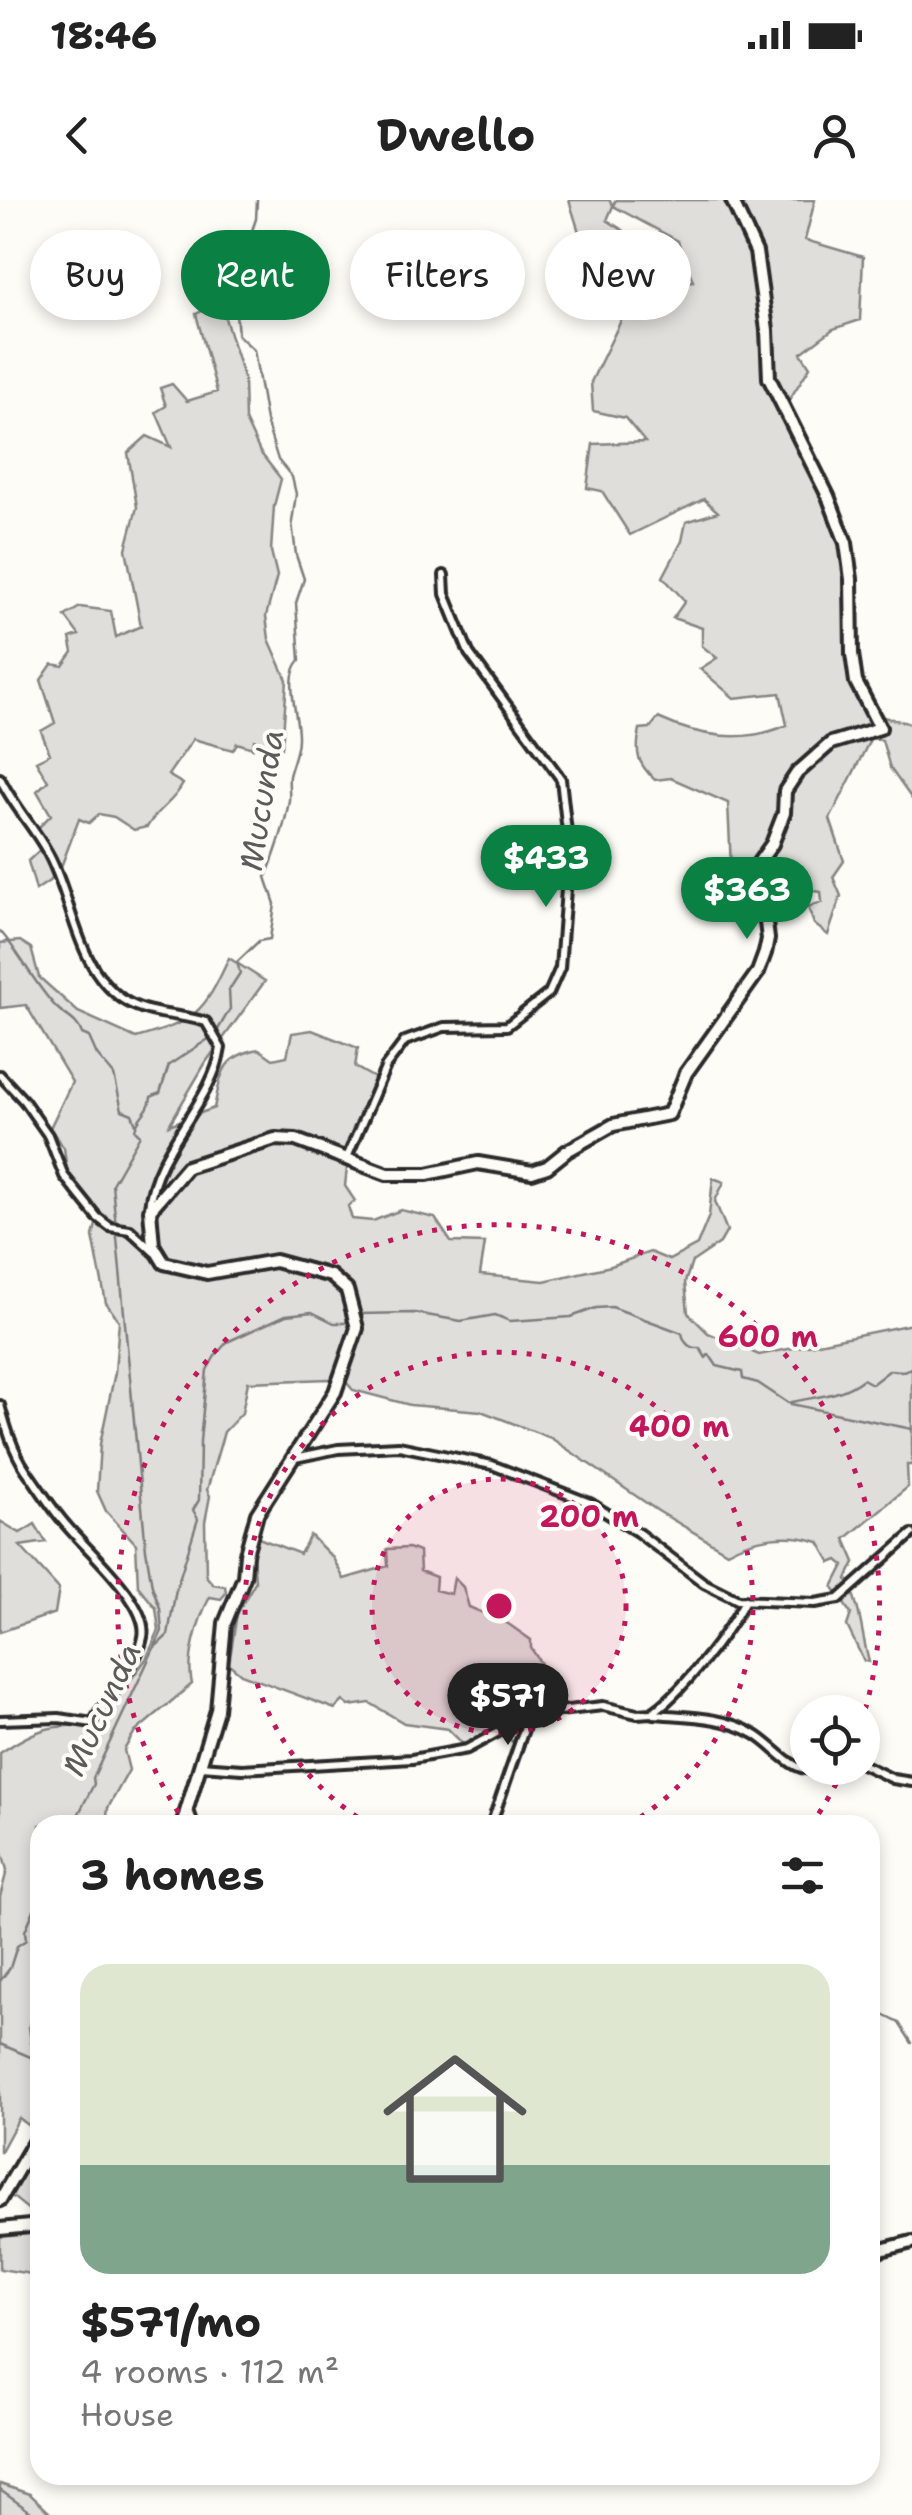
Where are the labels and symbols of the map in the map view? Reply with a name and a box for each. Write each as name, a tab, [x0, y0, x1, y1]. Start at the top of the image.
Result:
water label: Mucunda	[229, 726, 293, 874]
pin: $433	[487, 825, 605, 910]
pin: $363	[688, 857, 806, 942]
text: 600 m	[718, 1316, 818, 1357]
text: 400 m	[629, 1406, 729, 1447]
text: 200 m	[539, 1496, 639, 1537]
centre of rings	[481, 1588, 517, 1624]
water label: Mucunda	[51, 1635, 151, 1783]
pin: $571	[449, 1663, 567, 1748]

